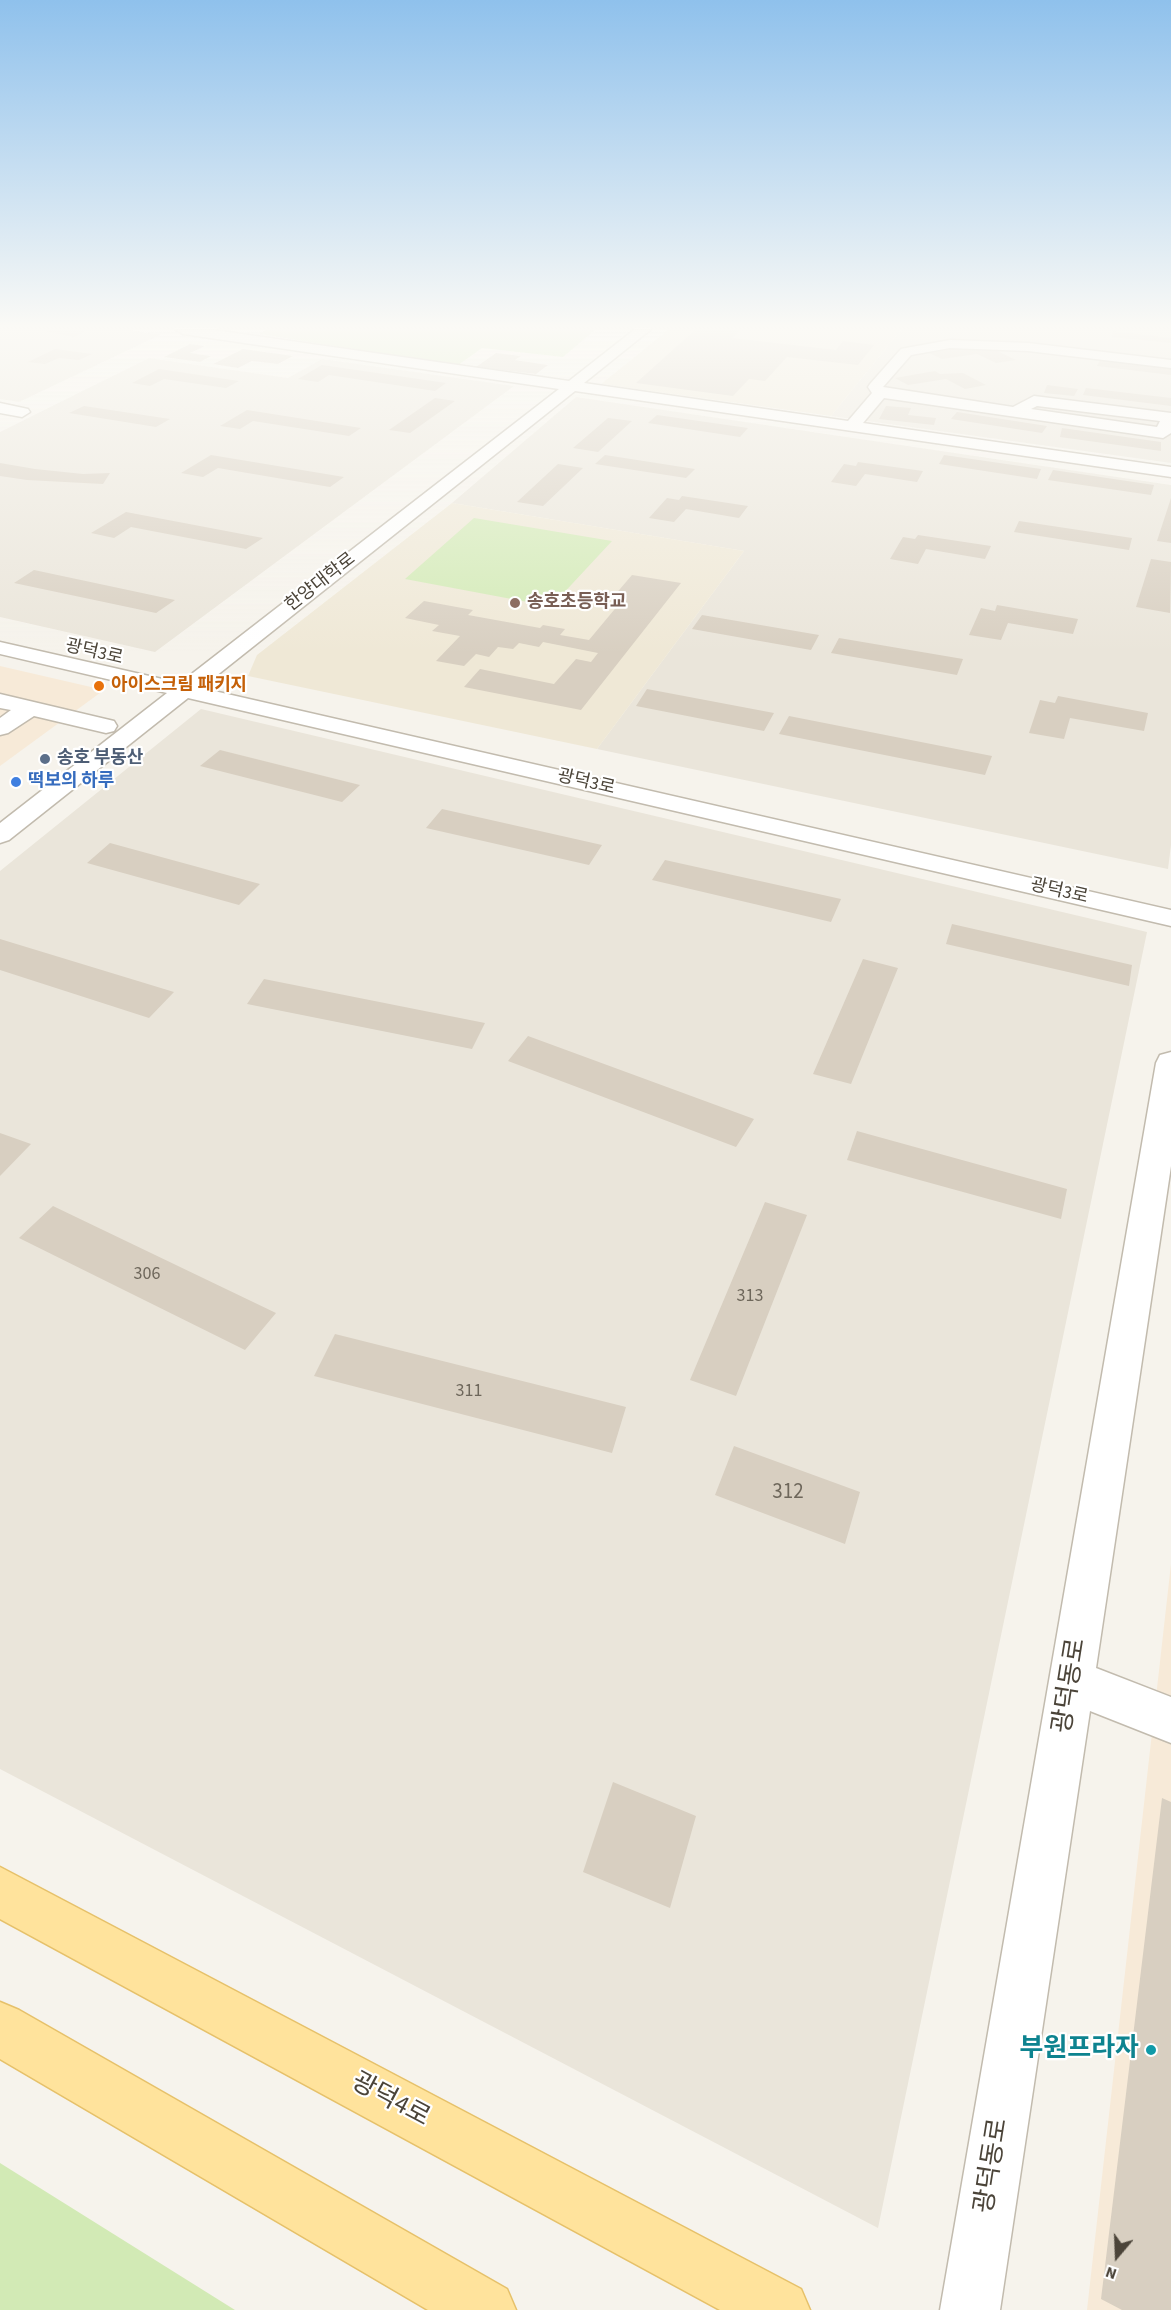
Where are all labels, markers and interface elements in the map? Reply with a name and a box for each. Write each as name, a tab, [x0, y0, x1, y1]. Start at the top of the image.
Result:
street label: 한양대학로	[282, 549, 360, 617]
place label: 송호초등학교	[527, 592, 626, 614]
marker: 송호초등학교	[508, 596, 522, 610]
street label: 광덕3로	[63, 636, 125, 670]
place label: 아이스크림 패키지	[111, 675, 247, 697]
marker: 아이스크림 패키지	[92, 679, 106, 693]
place label: 송호 부동산	[57, 748, 143, 770]
marker: 송호 부동산	[38, 752, 52, 766]
street label: 광덕3로	[555, 766, 617, 800]
place label: 떡보의 하루	[28, 771, 114, 793]
marker: 떡보의 하루	[9, 775, 23, 789]
street label: 광덕3로	[1028, 875, 1090, 909]
house number: 306	[134, 1264, 160, 1286]
house number: 313	[737, 1286, 763, 1308]
house number: 311	[456, 1381, 482, 1403]
house number: 312	[772, 1480, 804, 1506]
street label: 광덕동로	[1048, 1636, 1094, 1736]
place label: 부원프라자	[1019, 2034, 1139, 2066]
marker: 부원프라자	[1144, 2043, 1158, 2057]
street label: 광덕4로	[345, 2067, 435, 2135]
street label: 광덕동로	[970, 2116, 1016, 2216]
north arrow	[1087, 2226, 1147, 2286]
text: N	[1103, 2261, 1120, 2285]

